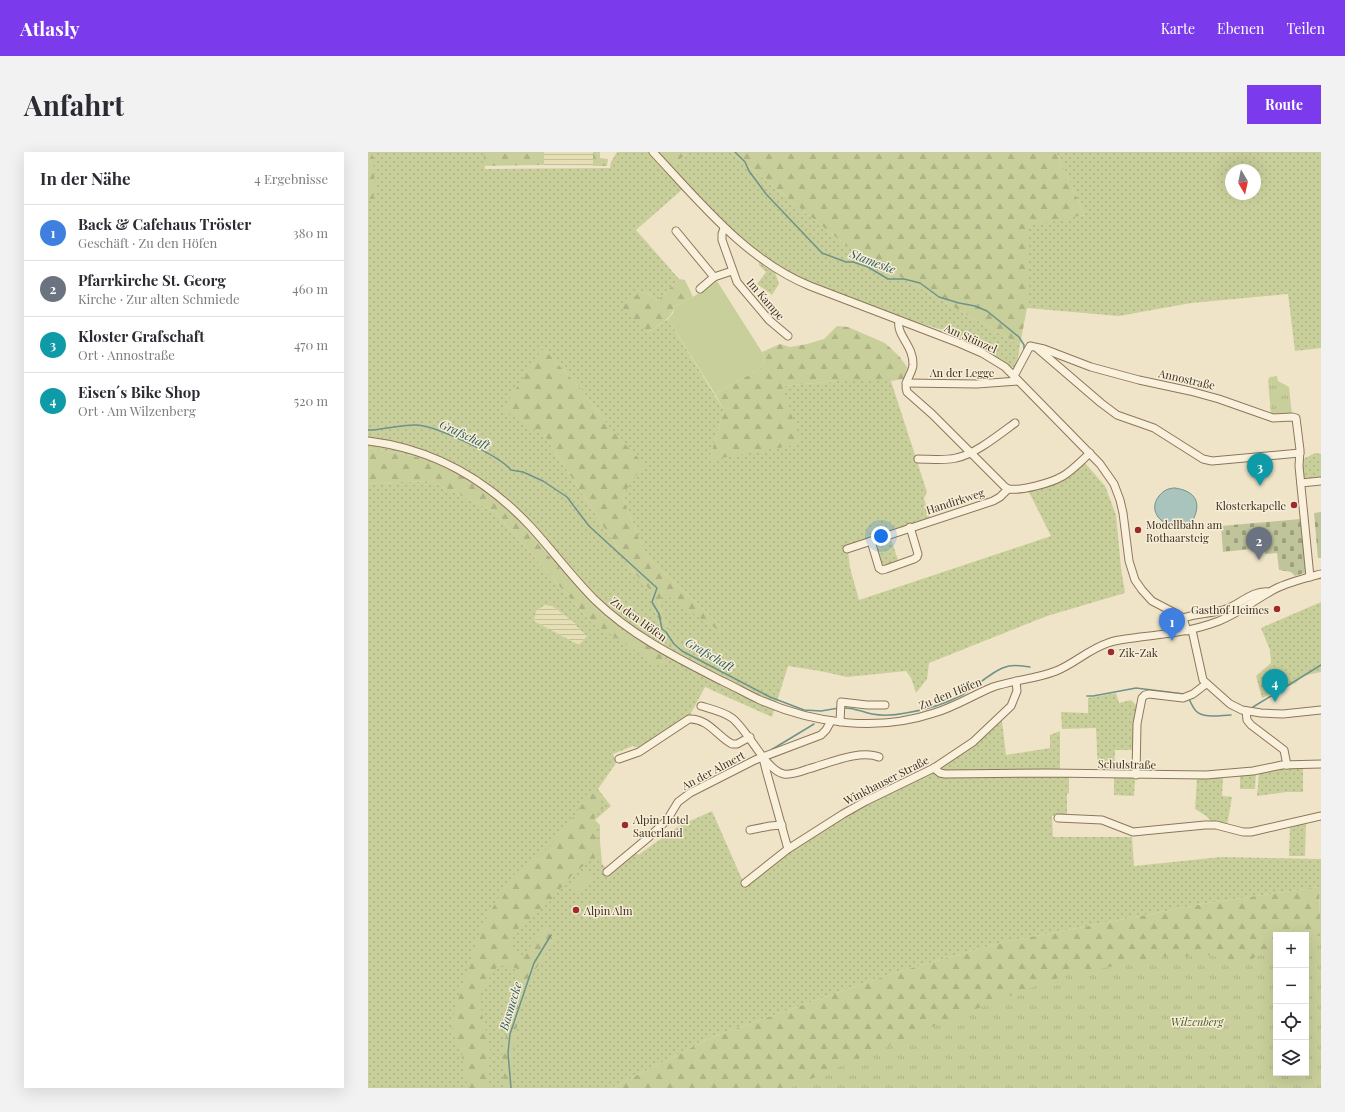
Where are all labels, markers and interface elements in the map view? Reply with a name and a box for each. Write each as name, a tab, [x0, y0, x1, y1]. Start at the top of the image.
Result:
text: Atlasly	[20, 15, 80, 41]
text: Karte	[1161, 19, 1195, 38]
text: Ebenen	[1217, 19, 1264, 38]
text: Teilen	[1286, 19, 1325, 38]
button: Route	[1247, 85, 1321, 124]
text: Anfahrt	[24, 86, 124, 123]
north arrow	[1225, 164, 1261, 200]
text: In der Nähe	[40, 167, 131, 189]
text: 4 Ergebnisse	[254, 170, 328, 187]
text: Back & Cafehaus Tröster	[78, 214, 251, 234]
text: 1	[51, 224, 55, 241]
text: 380 m	[293, 224, 328, 241]
text: Geschäft · Zu den Höfen	[78, 234, 217, 251]
water label: Stameske	[847, 245, 898, 277]
text: Pfarrkirche St. Georg	[78, 270, 226, 290]
street label: Im Kampe	[744, 275, 789, 323]
text: 2	[50, 280, 56, 297]
text: 460 m	[292, 280, 328, 297]
text: Kirche · Zur alten Schmiede	[78, 290, 240, 307]
street label: Am Stünzel	[941, 319, 1000, 356]
text: Kloster Grafschaft	[78, 326, 204, 346]
text: 3	[50, 336, 56, 353]
text: 470 m	[294, 336, 328, 353]
text: Ort · Annostraße	[78, 346, 175, 363]
street label: An der Legge	[929, 365, 995, 380]
street label: Annostraße	[1156, 365, 1217, 393]
text: Eisen´s Bike Shop	[78, 382, 200, 402]
text: 4	[50, 392, 56, 409]
text: 520 m	[294, 392, 328, 409]
text: Ort · Am Wilzenberg	[78, 402, 196, 419]
water label: Grafschaft	[437, 415, 494, 453]
pin: 3	[1247, 453, 1273, 486]
street label: Handirkweg	[924, 484, 986, 517]
place label: Klosterkapelle	[1216, 498, 1286, 513]
marker: Klosterkapelle	[1289, 500, 1299, 510]
place label: Modellbahn am Rothaarsteig	[1146, 517, 1223, 545]
marker: Modellbahn am Rothaarsteig	[1133, 525, 1143, 535]
your location	[871, 526, 891, 546]
pin: 2	[1246, 527, 1272, 560]
street label: Zu den Höfen	[608, 593, 671, 645]
place label: Gasthof Heimes	[1191, 602, 1269, 617]
marker: Gasthof Heimes	[1272, 604, 1282, 614]
pin: 1	[1159, 608, 1185, 641]
water label: Grafschaft	[683, 634, 738, 675]
place label: Zik-Zak	[1119, 645, 1158, 660]
marker: Zik-Zak	[1106, 647, 1116, 657]
pin: 4	[1262, 669, 1288, 702]
street label: Zu den Höfen	[916, 673, 984, 712]
street label: An der Almert	[678, 747, 747, 793]
street label: Winkhauser Straße	[840, 752, 931, 808]
street label: Schulstraße	[1098, 756, 1157, 772]
place label: Alpin Hotel Sauerland	[632, 812, 689, 840]
marker: Alpin Hotel Sauerland	[620, 820, 630, 830]
place label: Alpin Alm	[583, 903, 633, 918]
marker: Alpin Alm	[571, 905, 581, 915]
map controls	[1273, 932, 1309, 1076]
button: +	[1273, 932, 1309, 968]
button: −	[1273, 968, 1309, 1004]
water label: Basmecke	[495, 980, 525, 1033]
button: locate	[1273, 1004, 1309, 1040]
park label: Wilzenberg	[1171, 1014, 1224, 1029]
button: layers	[1273, 1040, 1309, 1076]

